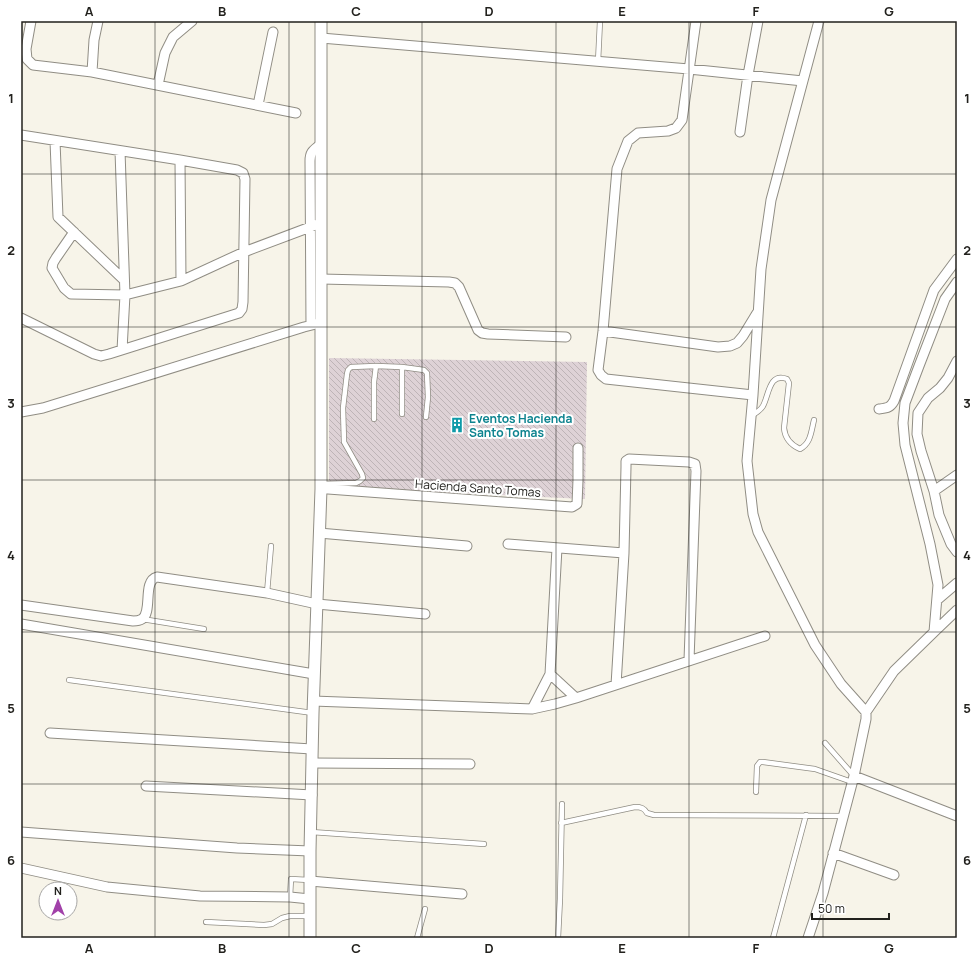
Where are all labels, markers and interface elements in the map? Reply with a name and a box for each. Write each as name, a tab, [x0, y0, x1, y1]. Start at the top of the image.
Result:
text: A	[85, 2, 94, 20]
text: B	[218, 2, 226, 20]
text: C	[351, 2, 361, 20]
text: D	[484, 2, 494, 20]
text: E	[618, 2, 626, 20]
text: F	[753, 2, 760, 20]
text: G	[884, 2, 894, 20]
text: 1	[8, 89, 14, 107]
text: 1	[964, 89, 970, 107]
text: 2	[7, 241, 15, 259]
text: 2	[963, 241, 971, 259]
text: 3	[7, 394, 15, 412]
text: 3	[963, 394, 971, 412]
place label: Eventos Hacienda Santo Tomas	[469, 410, 573, 441]
building icon: Eventos Hacienda Santo Tomas	[448, 416, 466, 434]
street label: Hacienda Santo Tomas	[415, 475, 541, 501]
text: 4	[7, 546, 15, 564]
text: 4	[963, 546, 971, 564]
text: 5	[7, 699, 15, 717]
text: 5	[963, 699, 971, 717]
text: 6	[7, 851, 15, 869]
text: 6	[963, 851, 971, 869]
north arrow	[38, 881, 78, 921]
text: N	[54, 883, 62, 898]
scale bar	[812, 895, 889, 921]
text: 50 m	[818, 900, 845, 917]
text: A	[85, 939, 94, 957]
text: B	[218, 939, 226, 957]
text: C	[351, 939, 361, 957]
text: D	[484, 939, 494, 957]
text: E	[618, 939, 626, 957]
text: F	[753, 939, 760, 957]
text: G	[884, 939, 894, 957]

